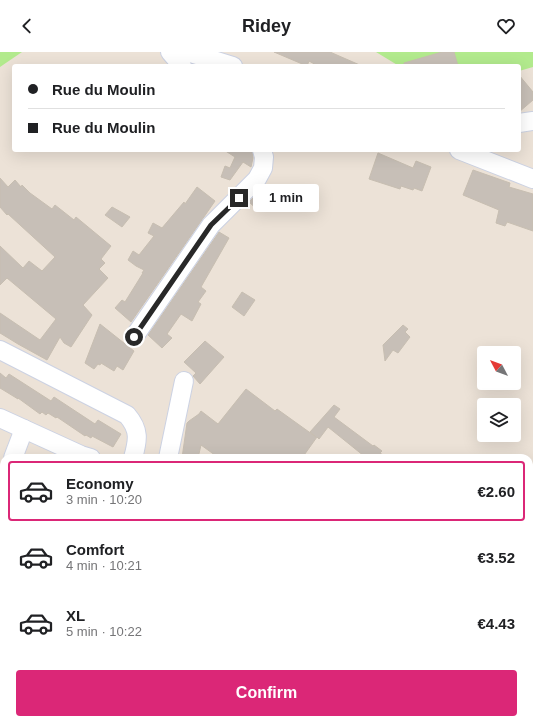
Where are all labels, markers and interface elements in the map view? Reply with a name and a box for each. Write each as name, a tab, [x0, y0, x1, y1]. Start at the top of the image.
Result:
icon: back	[16, 15, 38, 37]
icon: heart	[495, 15, 517, 37]
text: Ridey	[242, 16, 291, 36]
text: Rue du Moulin	[52, 81, 155, 98]
text: Rue du Moulin	[52, 119, 155, 136]
callout: 1 min	[253, 184, 319, 212]
route end	[230, 189, 248, 207]
text: 1 min	[269, 190, 303, 205]
route start	[125, 328, 143, 346]
north arrow	[477, 346, 521, 390]
map controls	[477, 346, 521, 442]
button: layers	[477, 398, 521, 442]
icon: car	[18, 473, 54, 509]
text: Economy	[66, 475, 134, 492]
text: €2.60	[477, 483, 515, 500]
text: 3 min · 10:20	[66, 492, 142, 507]
icon: car	[18, 539, 54, 575]
text: Comfort	[66, 541, 124, 558]
text: €3.52	[477, 549, 515, 566]
text: 4 min · 10:21	[66, 558, 142, 573]
icon: car	[18, 605, 54, 641]
text: XL	[66, 607, 85, 624]
text: €4.43	[477, 615, 515, 632]
text: 5 min · 10:22	[66, 624, 142, 639]
button: Confirm	[16, 670, 517, 716]

